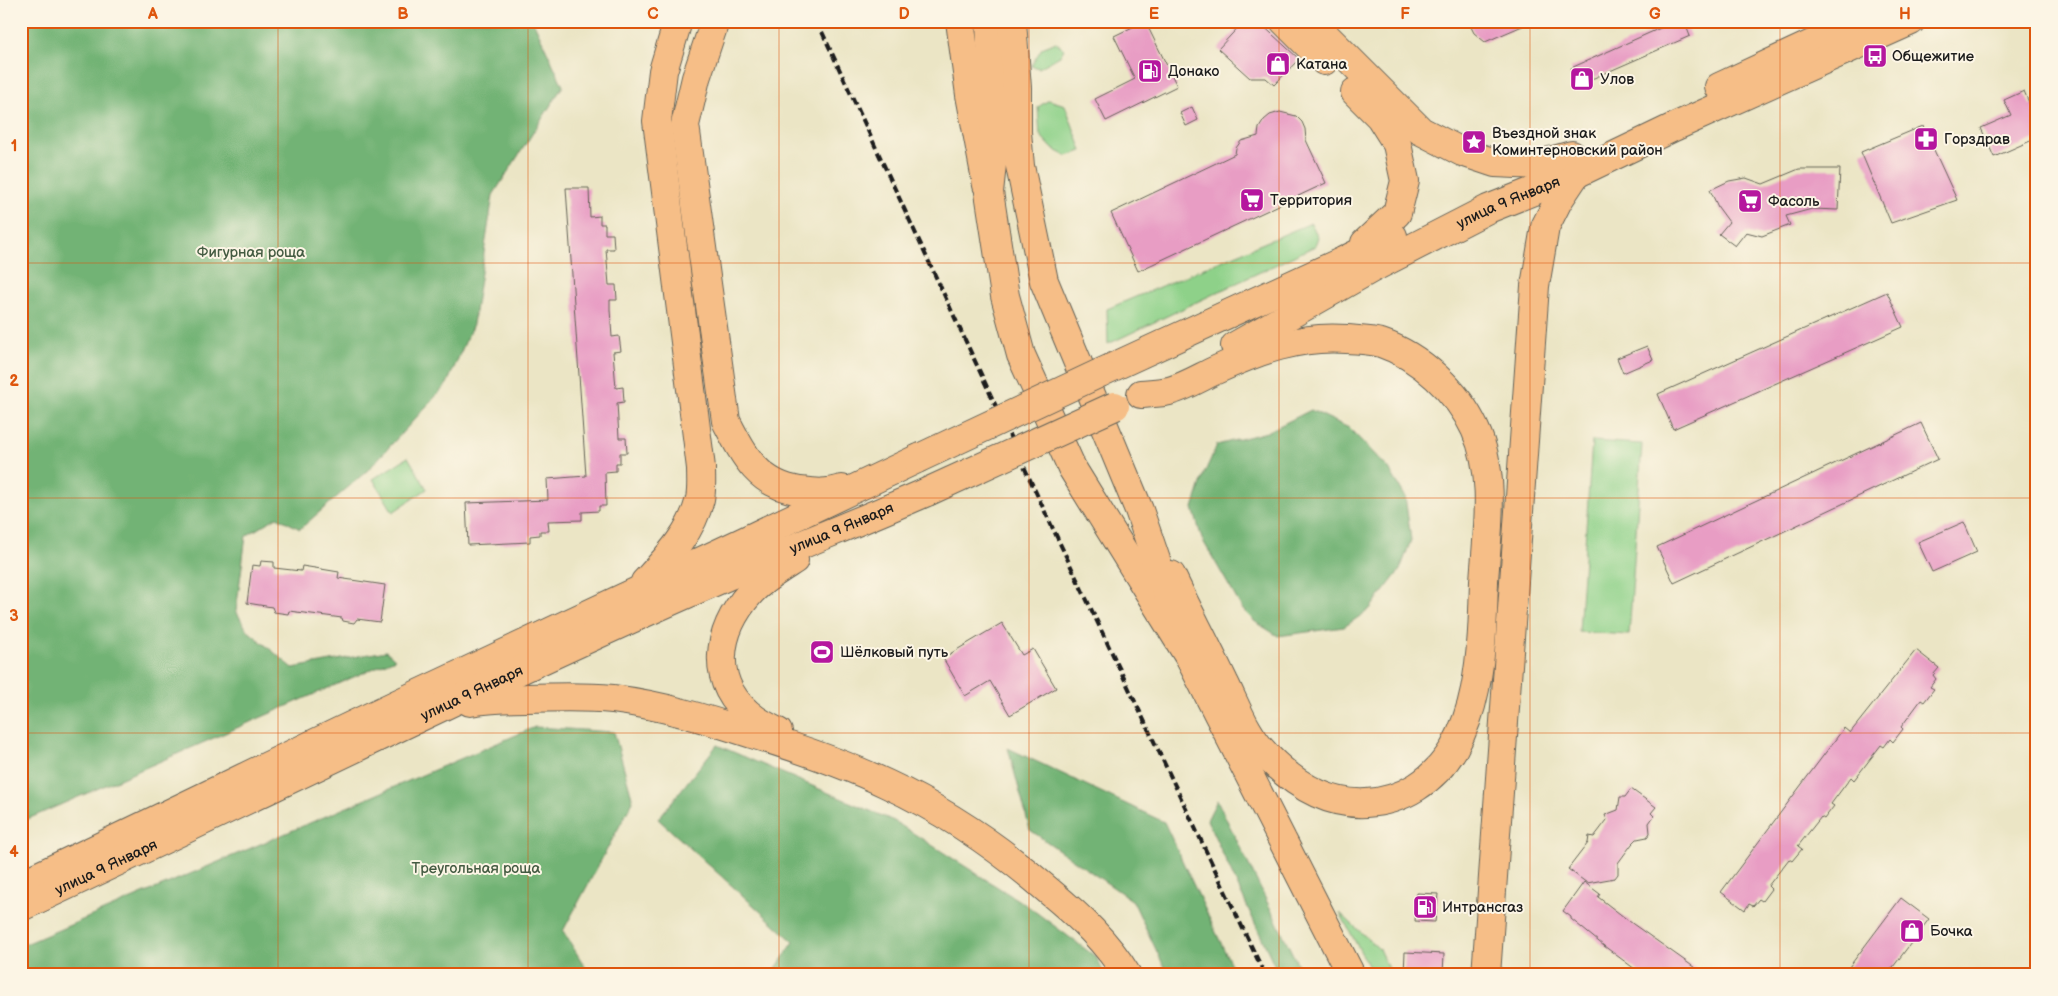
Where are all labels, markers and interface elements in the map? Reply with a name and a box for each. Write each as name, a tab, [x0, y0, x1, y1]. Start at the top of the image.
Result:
text: A	[147, 5, 158, 24]
text: B	[397, 5, 409, 24]
text: C	[647, 5, 659, 24]
text: D	[898, 5, 910, 24]
text: E	[1149, 5, 1159, 24]
text: F	[1400, 5, 1410, 24]
text: G	[1649, 5, 1661, 24]
text: H	[1899, 5, 1911, 24]
bus stop icon: Общежитие	[1862, 43, 1888, 69]
place label: Общежитие	[1892, 47, 1974, 66]
shop icon: Катана	[1265, 51, 1291, 77]
place label: Катана	[1296, 55, 1348, 74]
fuel station icon: Донако	[1137, 58, 1163, 84]
place label: Донако	[1168, 62, 1220, 81]
shop icon: Улов	[1569, 66, 1595, 92]
place label: Улов	[1600, 70, 1634, 89]
place label: Въездной знак Коминтерновский район	[1492, 124, 1663, 160]
pharmacy icon: Горздрав	[1913, 126, 1939, 152]
place icon: Въездной знак Коминтерновский район	[1461, 129, 1487, 155]
place label: Горздрав	[1944, 130, 2010, 149]
text: 1	[11, 137, 17, 156]
street label: улица 9 Января	[1453, 172, 1563, 233]
supermarket icon: Территория	[1239, 187, 1265, 213]
supermarket icon: Фасоль	[1737, 188, 1763, 214]
place label: Территория	[1270, 191, 1352, 210]
place label: Фасоль	[1768, 192, 1820, 211]
park label: Фигурная роща	[197, 243, 305, 262]
text: 2	[9, 372, 19, 391]
street label: улица 9 Января	[787, 498, 896, 558]
text: 3	[9, 607, 19, 626]
sports icon: Шёлковый путь	[809, 639, 835, 665]
place label: Шёлковый путь	[840, 643, 949, 662]
street label: улица 9 Января	[418, 661, 526, 725]
street label: улица 9 Января	[52, 835, 160, 899]
text: 4	[9, 843, 19, 862]
park label: Треугольная роща	[412, 859, 541, 878]
fuel station icon: Интрансгаз	[1412, 894, 1438, 920]
place label: Интрансгаз	[1442, 898, 1523, 917]
shop icon: Бочка	[1899, 918, 1925, 944]
place label: Бочка	[1930, 922, 1973, 941]

